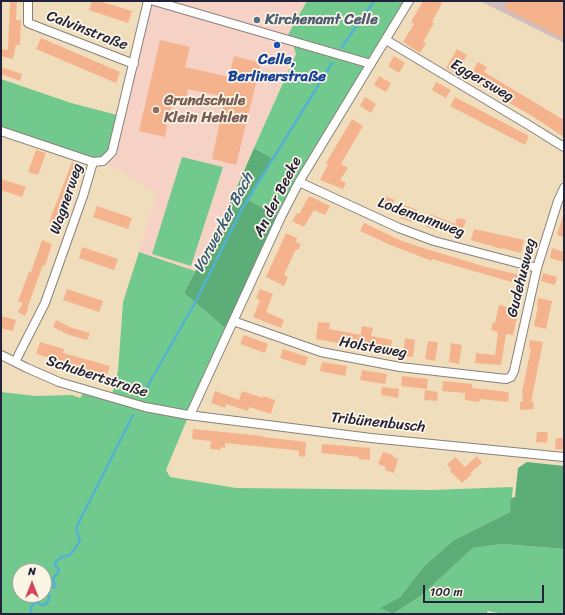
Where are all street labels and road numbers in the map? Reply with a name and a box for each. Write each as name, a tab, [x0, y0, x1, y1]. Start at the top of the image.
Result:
street label: Calvinstraße	[44, 7, 130, 55]
street label: Eggersweg	[447, 56, 517, 106]
street label: An der Beeke	[250, 154, 306, 240]
street label: Wagnerweg	[46, 161, 88, 237]
street label: Lodemannweg	[375, 194, 467, 242]
street label: Gudehusweg	[504, 237, 540, 319]
street label: Holsteweg	[338, 333, 408, 363]
street label: Schubertstraße	[44, 352, 150, 402]
street label: Tribünenbusch	[330, 409, 426, 437]

